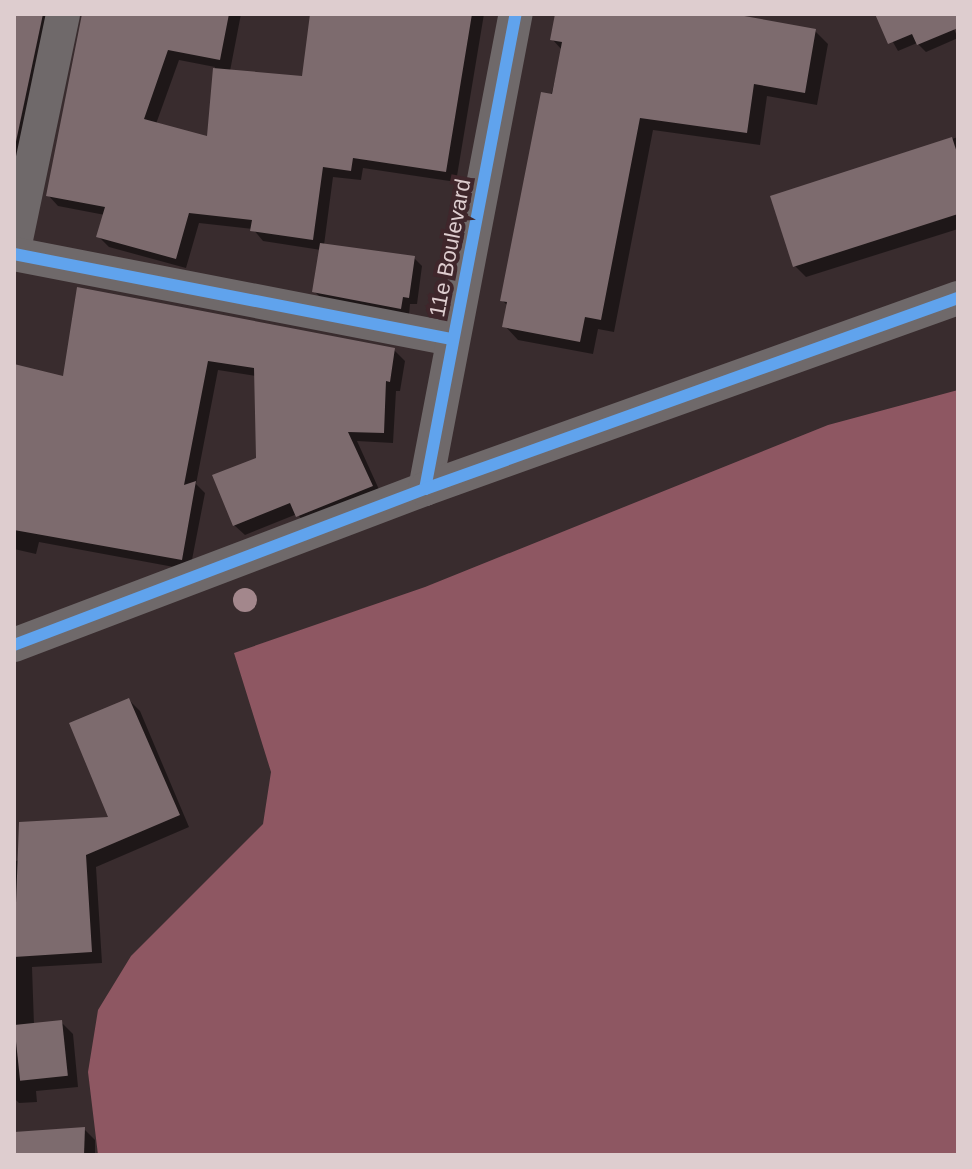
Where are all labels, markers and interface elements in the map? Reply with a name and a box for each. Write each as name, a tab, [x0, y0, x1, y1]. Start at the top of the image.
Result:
street label: 11e Boulevard	[424, 177, 476, 319]

